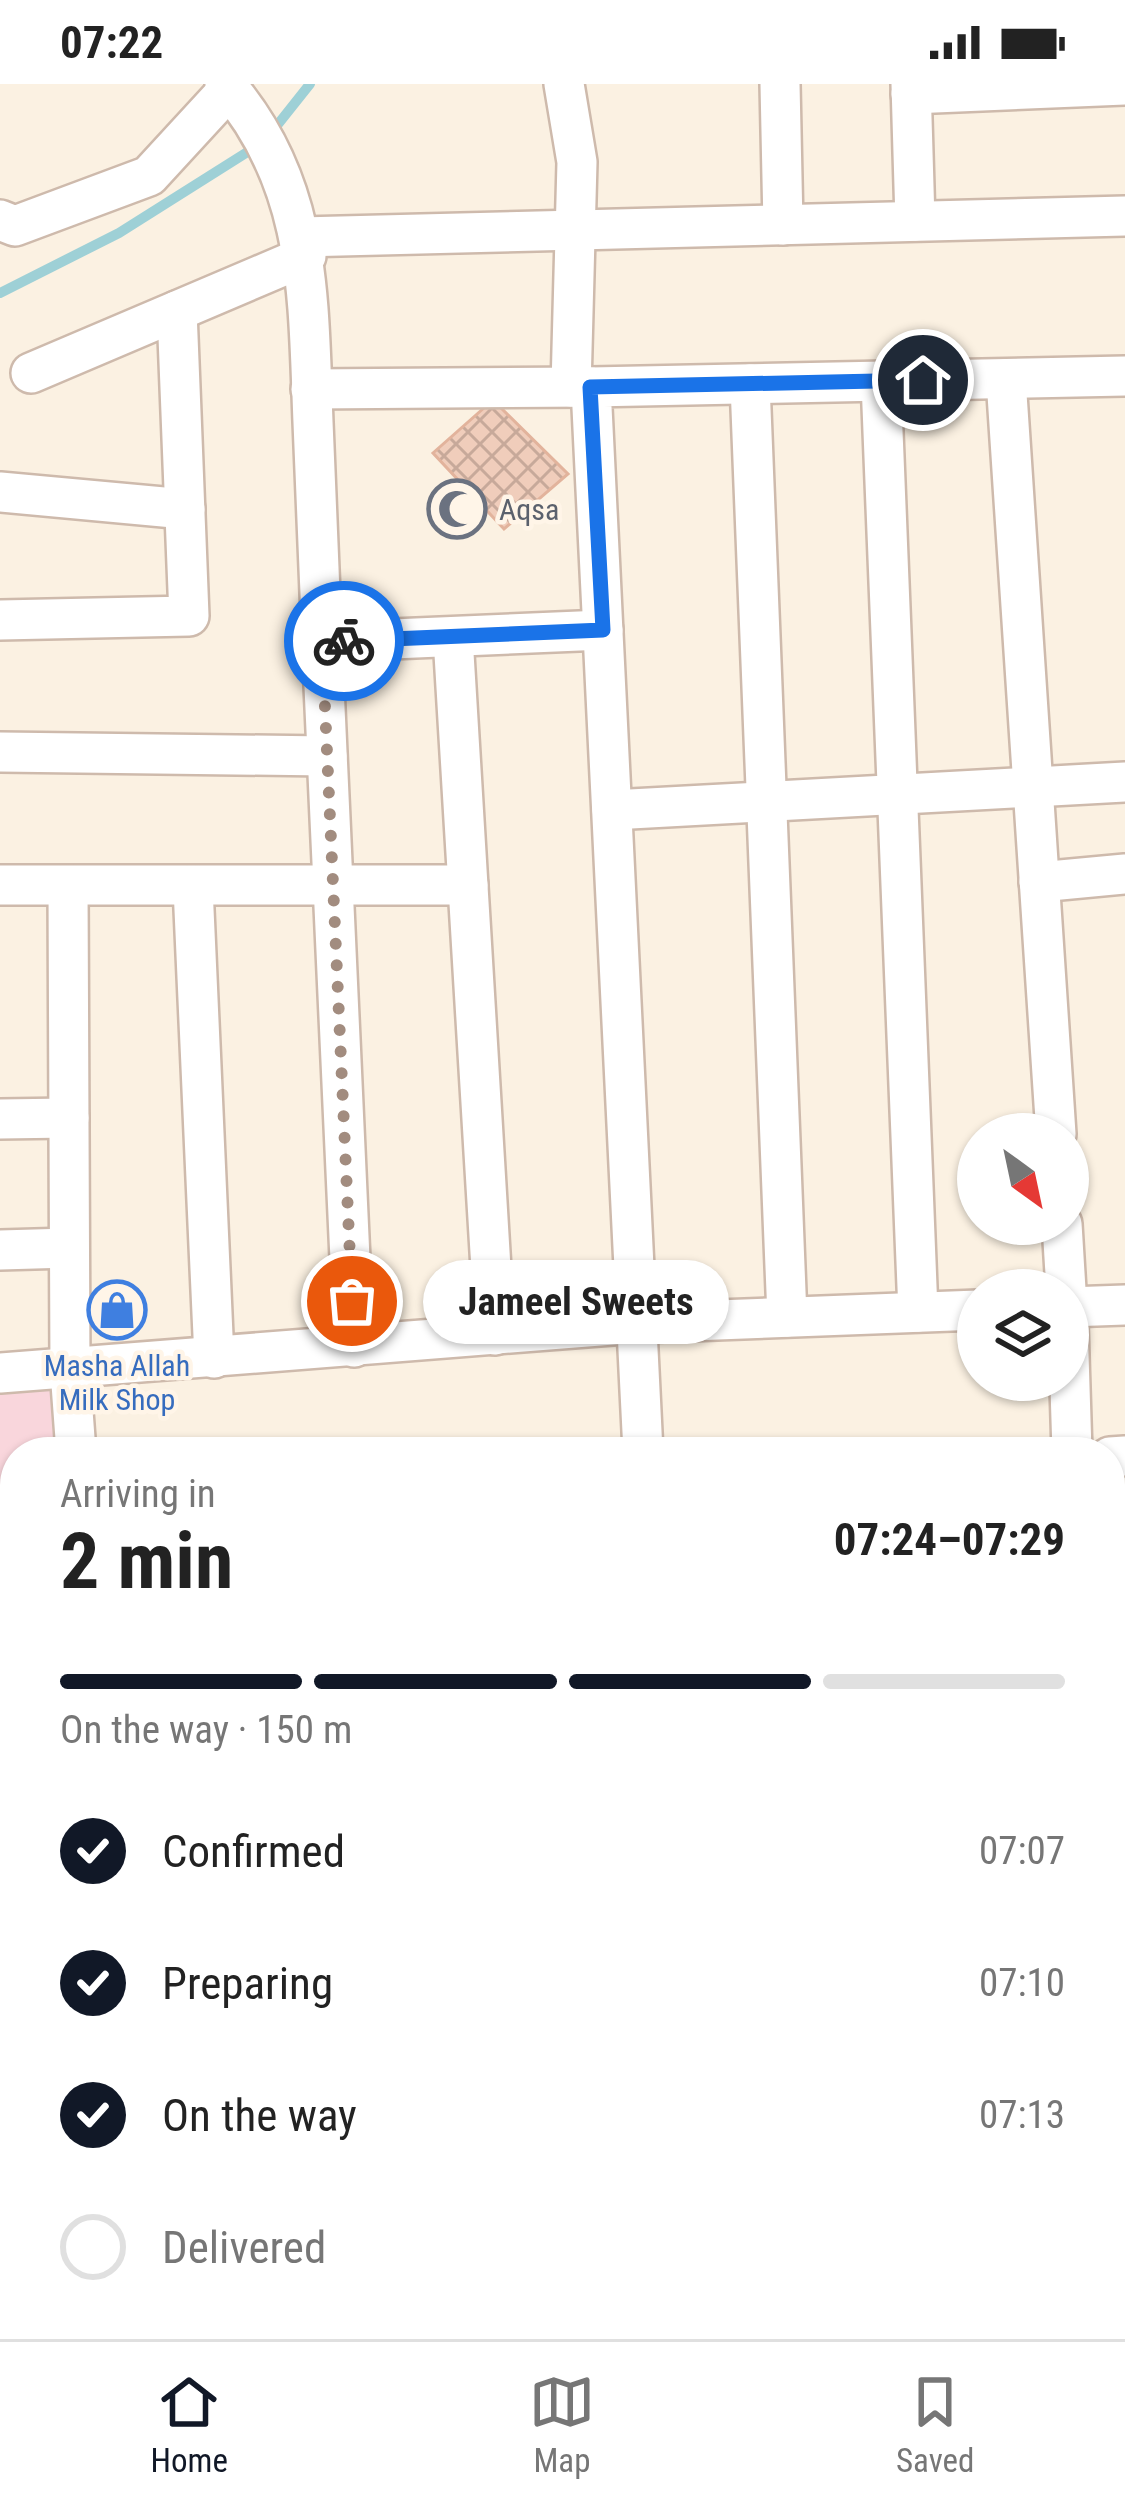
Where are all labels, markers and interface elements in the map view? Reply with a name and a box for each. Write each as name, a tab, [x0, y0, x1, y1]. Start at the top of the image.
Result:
text: 07:22	[60, 16, 163, 69]
pin	[872, 329, 974, 431]
icon: home	[890, 347, 956, 413]
mosque icon: Aqsa	[426, 478, 488, 540]
place label: Aqsa	[499, 492, 559, 527]
courier	[284, 581, 404, 701]
icon: bike	[311, 608, 377, 674]
north arrow	[957, 1113, 1089, 1245]
map controls	[957, 1113, 1089, 1401]
pin	[301, 1250, 403, 1352]
callout: Jameel Sweets	[424, 1259, 730, 1343]
icon: bag	[319, 1268, 385, 1334]
button: layers	[957, 1269, 1089, 1401]
shop icon: Masha Allah Milk Shop	[86, 1279, 148, 1341]
text: Jameel Sweets	[458, 1279, 694, 1325]
place label: Masha Allah Milk Shop	[44, 1348, 190, 1417]
text: Arriving in	[60, 1471, 216, 1517]
text: 07:24–07:29	[834, 1513, 1065, 1566]
text: 2 min	[60, 1516, 233, 1607]
text: On the way · 150 m	[60, 1707, 352, 1753]
icon: check	[60, 1818, 126, 1884]
text: Confirmed	[162, 1825, 345, 1878]
text: 07:07	[979, 1828, 1065, 1874]
icon: check	[60, 1950, 126, 2016]
text: Preparing	[162, 1957, 333, 2010]
text: 07:10	[979, 1960, 1065, 2006]
icon: check	[60, 2082, 126, 2148]
text: On the way	[162, 2089, 357, 2142]
text: 07:13	[979, 2092, 1065, 2138]
text: Delivered	[162, 2221, 326, 2274]
tab: Home	[151, 2369, 228, 2480]
tab: Map	[529, 2369, 595, 2480]
tab: Saved	[896, 2369, 974, 2480]

